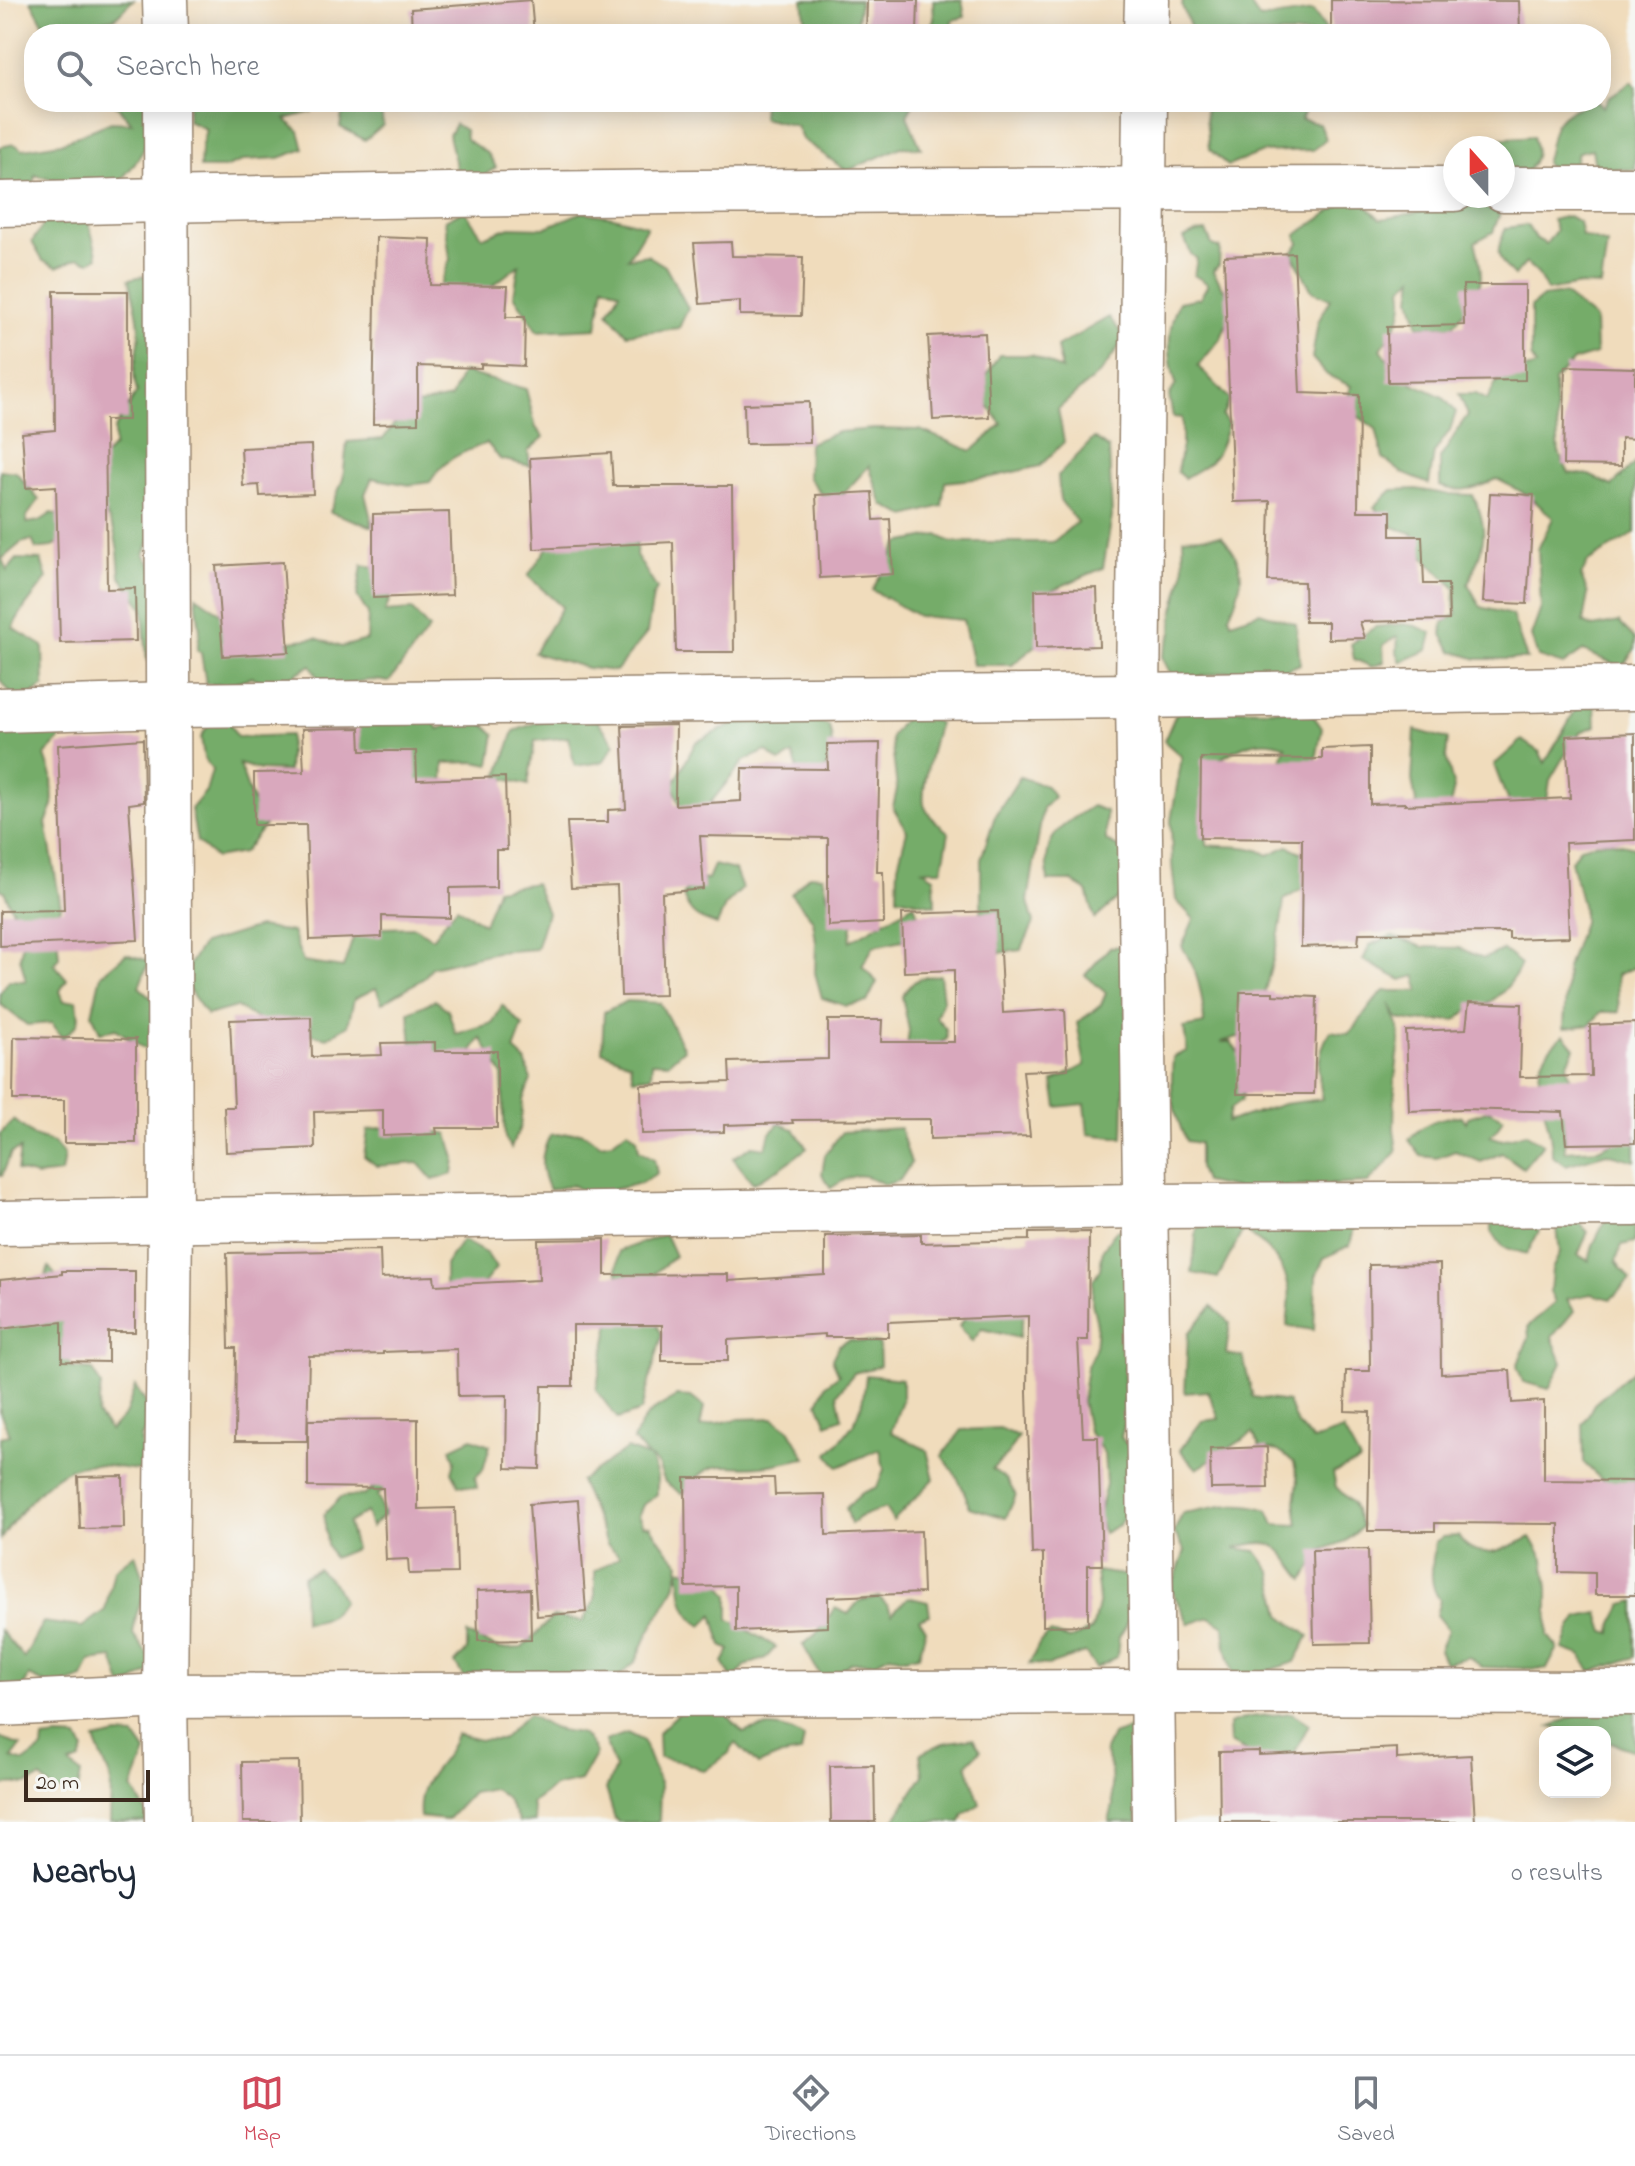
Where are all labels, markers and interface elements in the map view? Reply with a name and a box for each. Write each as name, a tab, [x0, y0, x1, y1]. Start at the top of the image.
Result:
search box	[24, 24, 1611, 112]
icon: search	[52, 46, 96, 90]
text: Search here	[116, 46, 260, 90]
north arrow	[1443, 136, 1515, 208]
map controls	[1539, 1726, 1611, 1798]
button: layers	[1539, 1726, 1611, 1798]
scale bar	[24, 1766, 150, 1802]
text: 20 m	[36, 1768, 79, 1800]
text: Nearby	[32, 1849, 136, 1899]
text: 0 results	[1511, 1855, 1603, 1893]
tab: Map	[240, 2071, 284, 2151]
tab: Directions	[765, 2071, 856, 2151]
tab: Saved	[1337, 2071, 1395, 2151]

